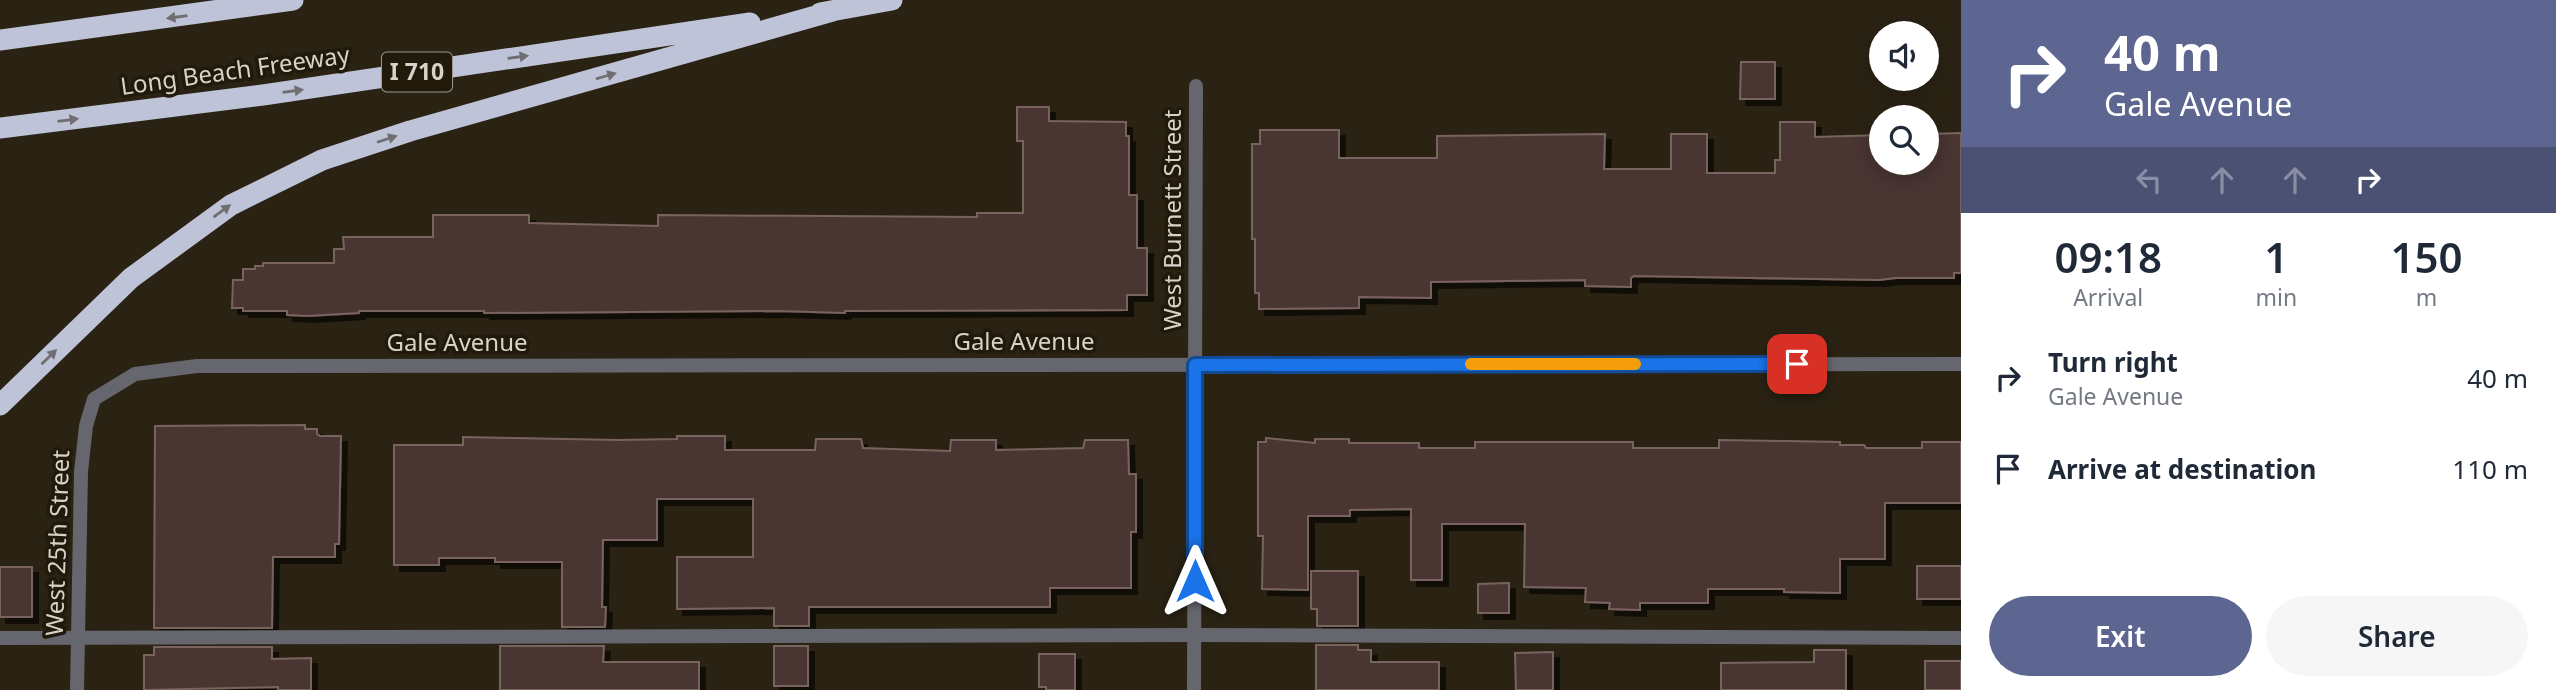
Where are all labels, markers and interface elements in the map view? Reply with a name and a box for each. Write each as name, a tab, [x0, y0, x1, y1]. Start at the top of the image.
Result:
one-way arrow	[166, 11, 188, 22]
text: 40 m	[2104, 19, 2221, 85]
map controls	[1869, 21, 1939, 175]
button: sound	[1869, 21, 1939, 91]
icon: right	[1989, 28, 2080, 119]
street label: Long Beach Freeway	[118, 37, 352, 102]
one-way arrow	[508, 52, 530, 63]
road number: I 710	[382, 53, 452, 92]
one-way arrow	[595, 70, 616, 80]
text: Gale Avenue	[2104, 82, 2292, 125]
one-way arrow	[282, 85, 304, 96]
button: search	[1869, 105, 1939, 175]
street label: West Burnett Street	[1155, 109, 1188, 331]
one-way arrow	[57, 114, 79, 125]
one-way arrow	[377, 133, 398, 144]
icon: left	[2130, 161, 2168, 199]
icon: ahead	[2203, 161, 2241, 199]
icon: ahead	[2276, 161, 2314, 199]
icon: right	[2349, 161, 2387, 199]
one-way arrow	[213, 204, 231, 218]
text: 09:18	[2054, 228, 2162, 285]
text: 1	[2264, 228, 2288, 285]
text: 150	[2391, 228, 2463, 285]
text: Arrival	[2073, 281, 2143, 313]
text: min	[2255, 281, 2297, 313]
text: m	[2416, 281, 2437, 313]
street label: Gale Avenue	[953, 324, 1095, 357]
street label: Gale Avenue	[386, 325, 528, 358]
pin	[1767, 334, 1827, 394]
text: Turn right	[2048, 344, 2178, 380]
icon: arrive	[1778, 345, 1816, 383]
one-way arrow	[40, 350, 57, 366]
icon: right	[1989, 359, 2027, 397]
text: 40 m	[2467, 360, 2528, 396]
text: Gale Avenue	[2048, 380, 2183, 412]
street label: West 25th Street	[37, 449, 76, 636]
icon: arrive	[1989, 450, 2027, 488]
text: Arrive at destination	[2048, 451, 2317, 487]
text: 110 m	[2452, 451, 2528, 487]
position arrow	[1158, 544, 1232, 618]
button: Exit	[1989, 596, 2252, 676]
button: Share	[2266, 596, 2528, 676]

